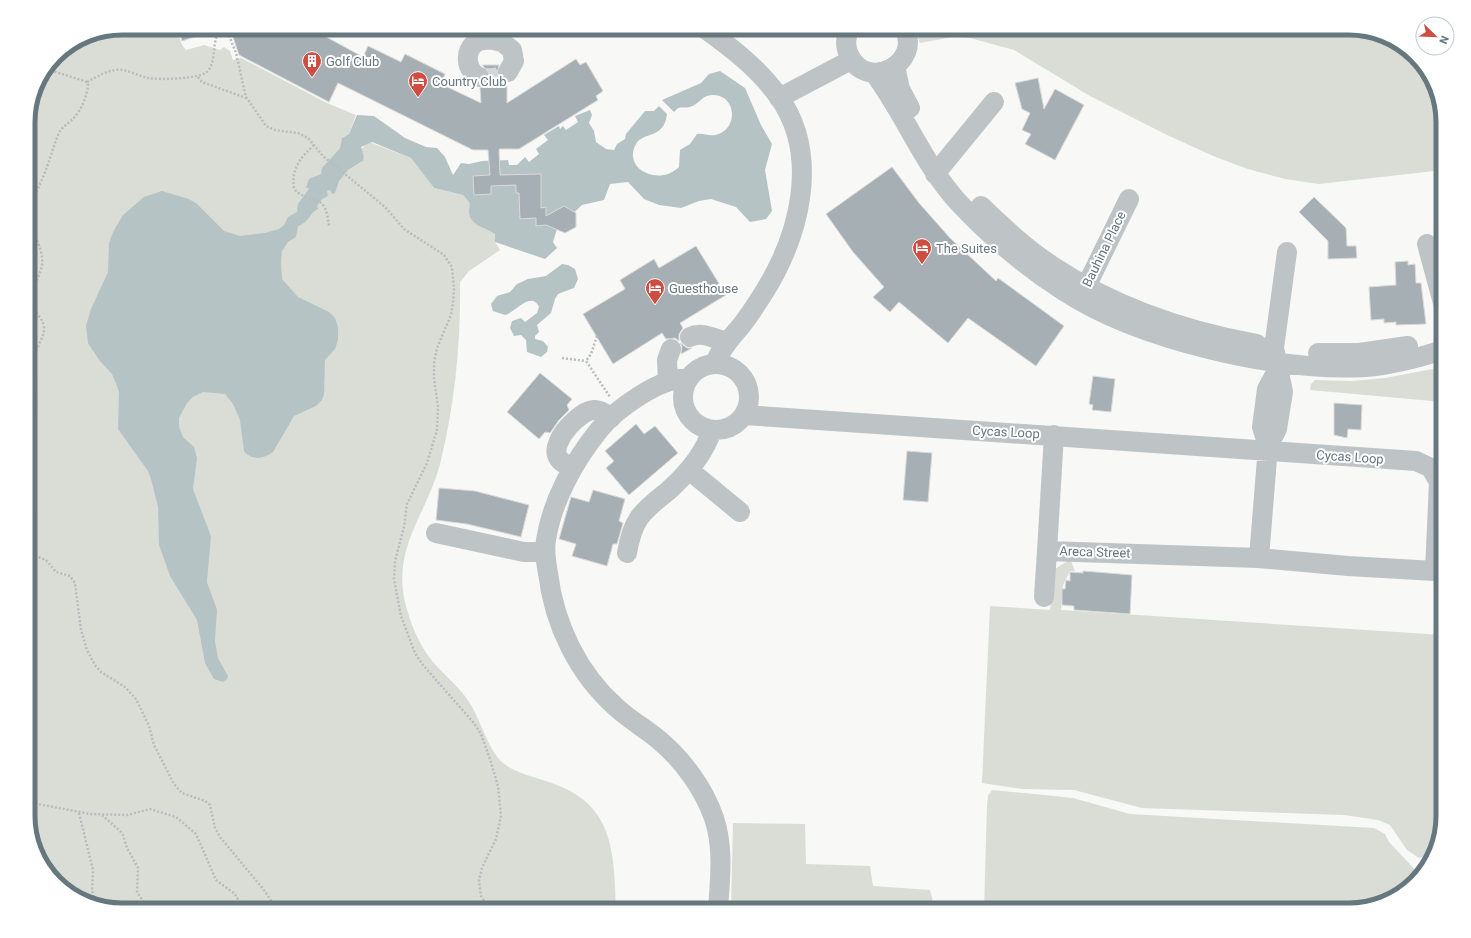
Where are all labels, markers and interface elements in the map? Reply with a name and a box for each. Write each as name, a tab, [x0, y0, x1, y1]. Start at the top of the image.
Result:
north arrow	[1415, 16, 1455, 56]
text: N	[1436, 34, 1451, 46]
building icon: Golf Club	[301, 50, 323, 78]
place label: Golf Club	[326, 54, 379, 69]
hotel icon: Country Club	[407, 70, 429, 98]
place label: Country Club	[432, 74, 506, 89]
street label: Bauhina Place	[1079, 209, 1129, 289]
hotel icon: The Suites	[911, 237, 933, 265]
place label: The Suites	[936, 241, 997, 256]
hotel icon: Guesthouse	[644, 277, 666, 305]
place label: Guesthouse	[669, 281, 738, 296]
street label: Cycas Loop	[972, 423, 1040, 441]
street label: Cycas Loop	[1316, 447, 1384, 467]
street label: Areca Street	[1059, 543, 1131, 561]

